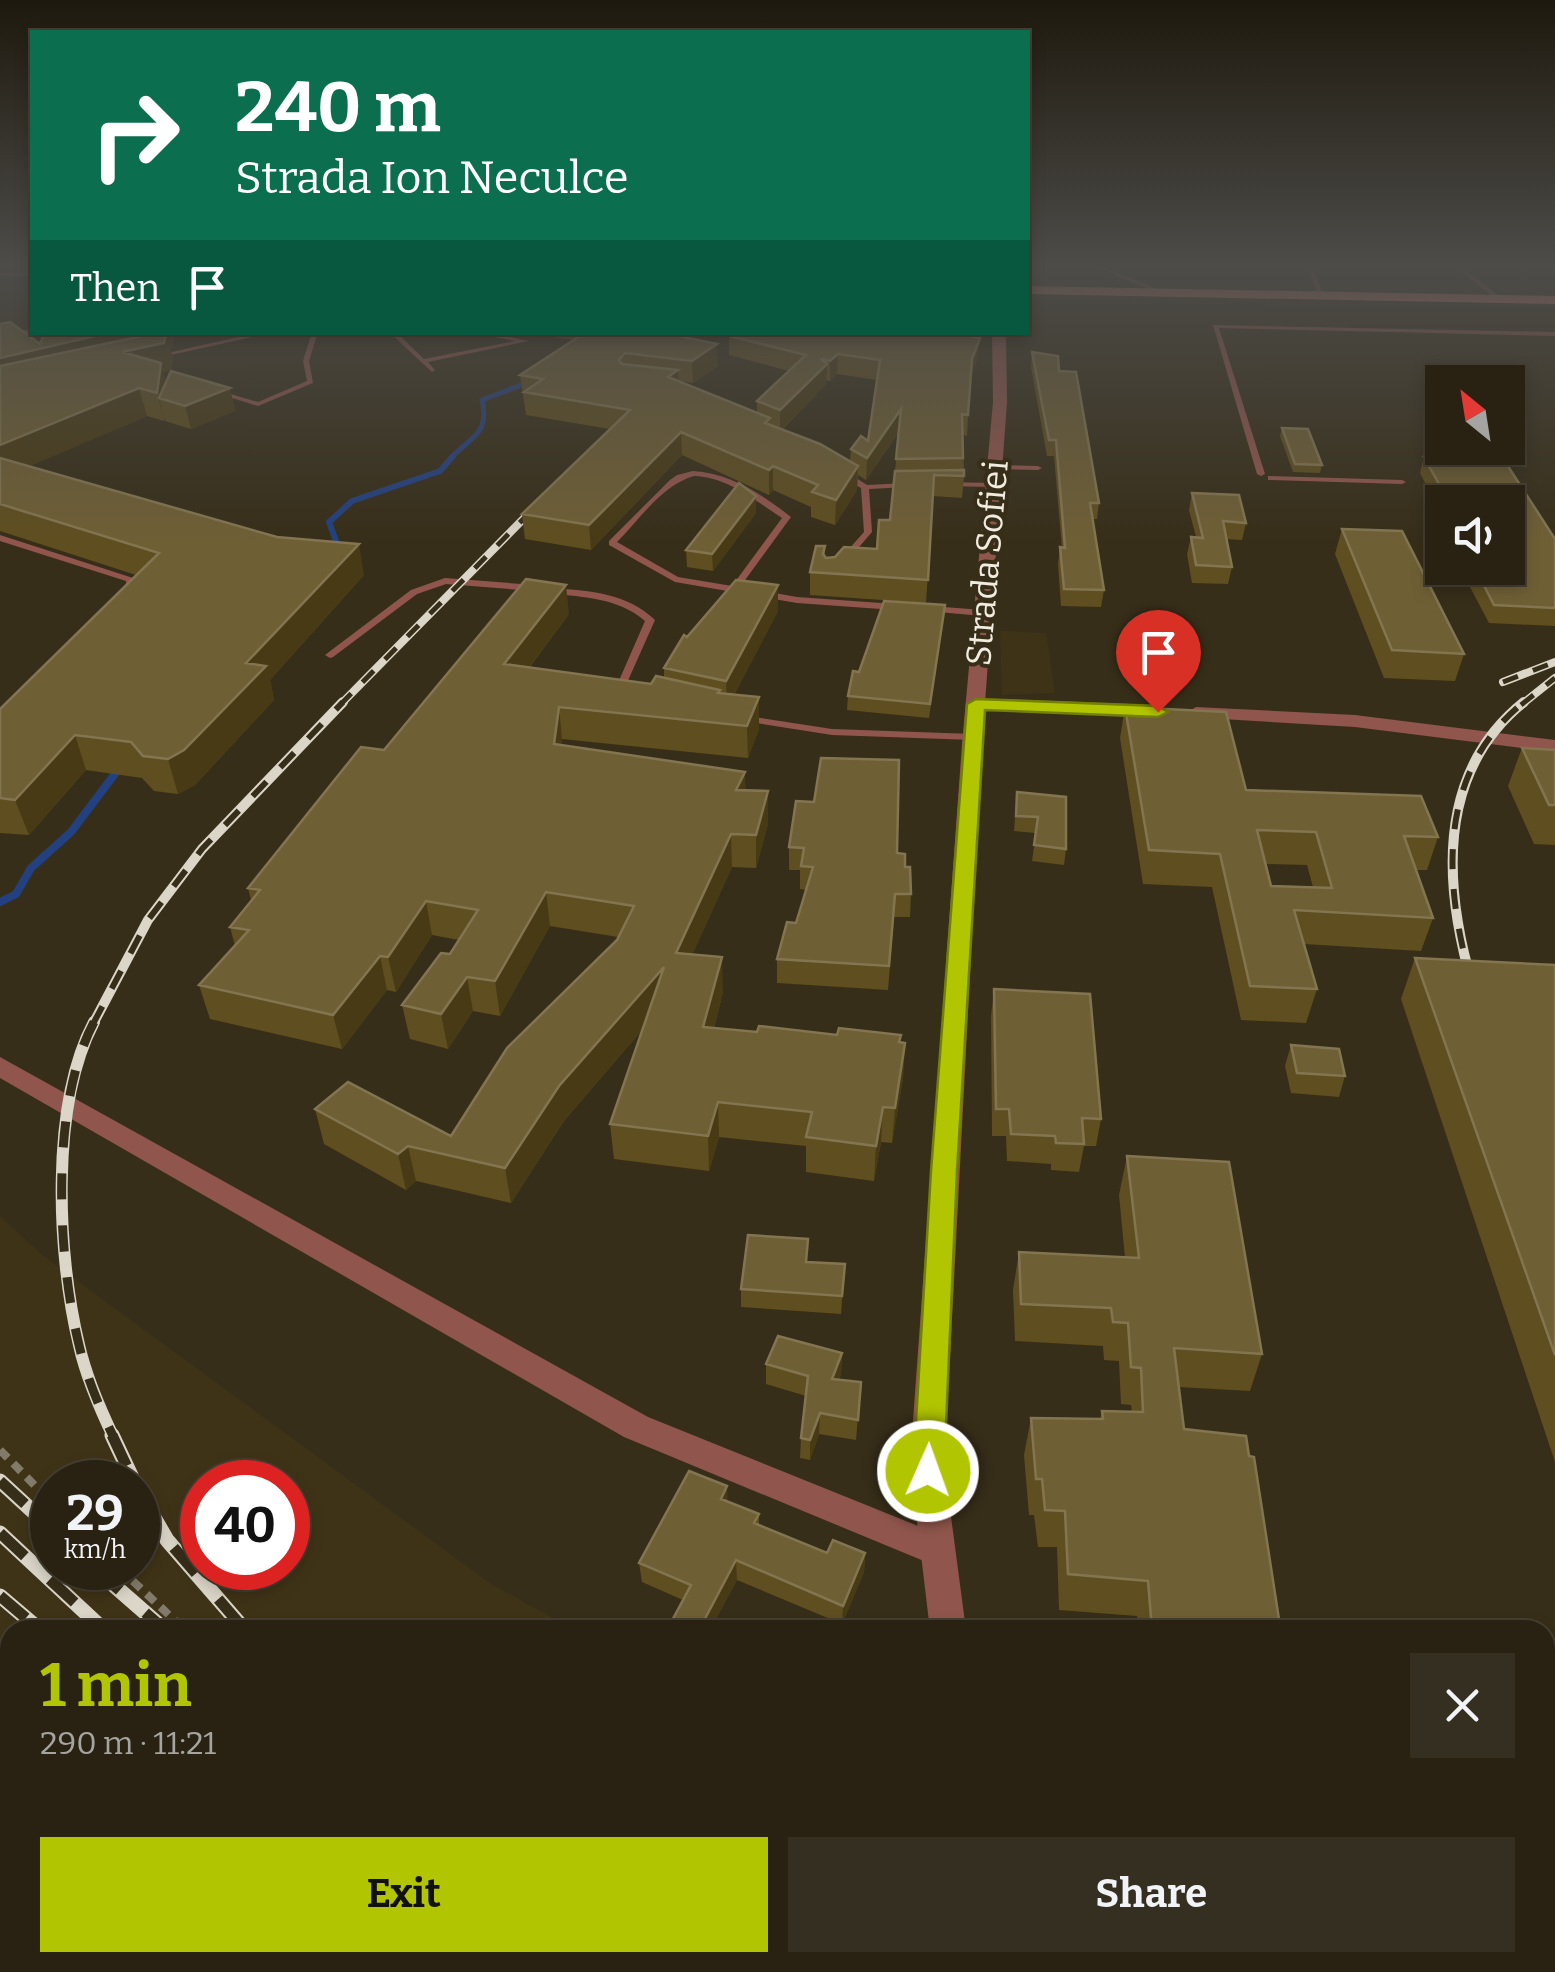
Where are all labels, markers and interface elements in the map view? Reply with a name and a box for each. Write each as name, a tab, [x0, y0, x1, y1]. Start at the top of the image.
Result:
text: 240 m	[235, 66, 441, 150]
icon: right	[70, 70, 200, 200]
text: Strada Ion Neculce	[235, 151, 629, 205]
icon: arrive	[180, 260, 235, 315]
text: Then	[70, 265, 160, 311]
north arrow	[1425, 365, 1525, 465]
map controls	[1425, 365, 1525, 585]
street label: Strada Sofiei	[957, 458, 1017, 668]
button: sound	[1425, 485, 1525, 585]
pin	[1116, 610, 1201, 713]
icon: arrive	[1131, 625, 1186, 680]
position arrow	[876, 1419, 980, 1523]
speed limit sign: 40	[180, 1460, 310, 1590]
text: 29	[66, 1483, 124, 1543]
text: km/h	[64, 1535, 126, 1565]
text: 1 min	[40, 1650, 192, 1722]
button: close	[1410, 1653, 1515, 1758]
text: 290 m · 11:21	[40, 1724, 216, 1762]
button: Exit	[40, 1837, 768, 1952]
button: Share	[788, 1837, 1515, 1952]

